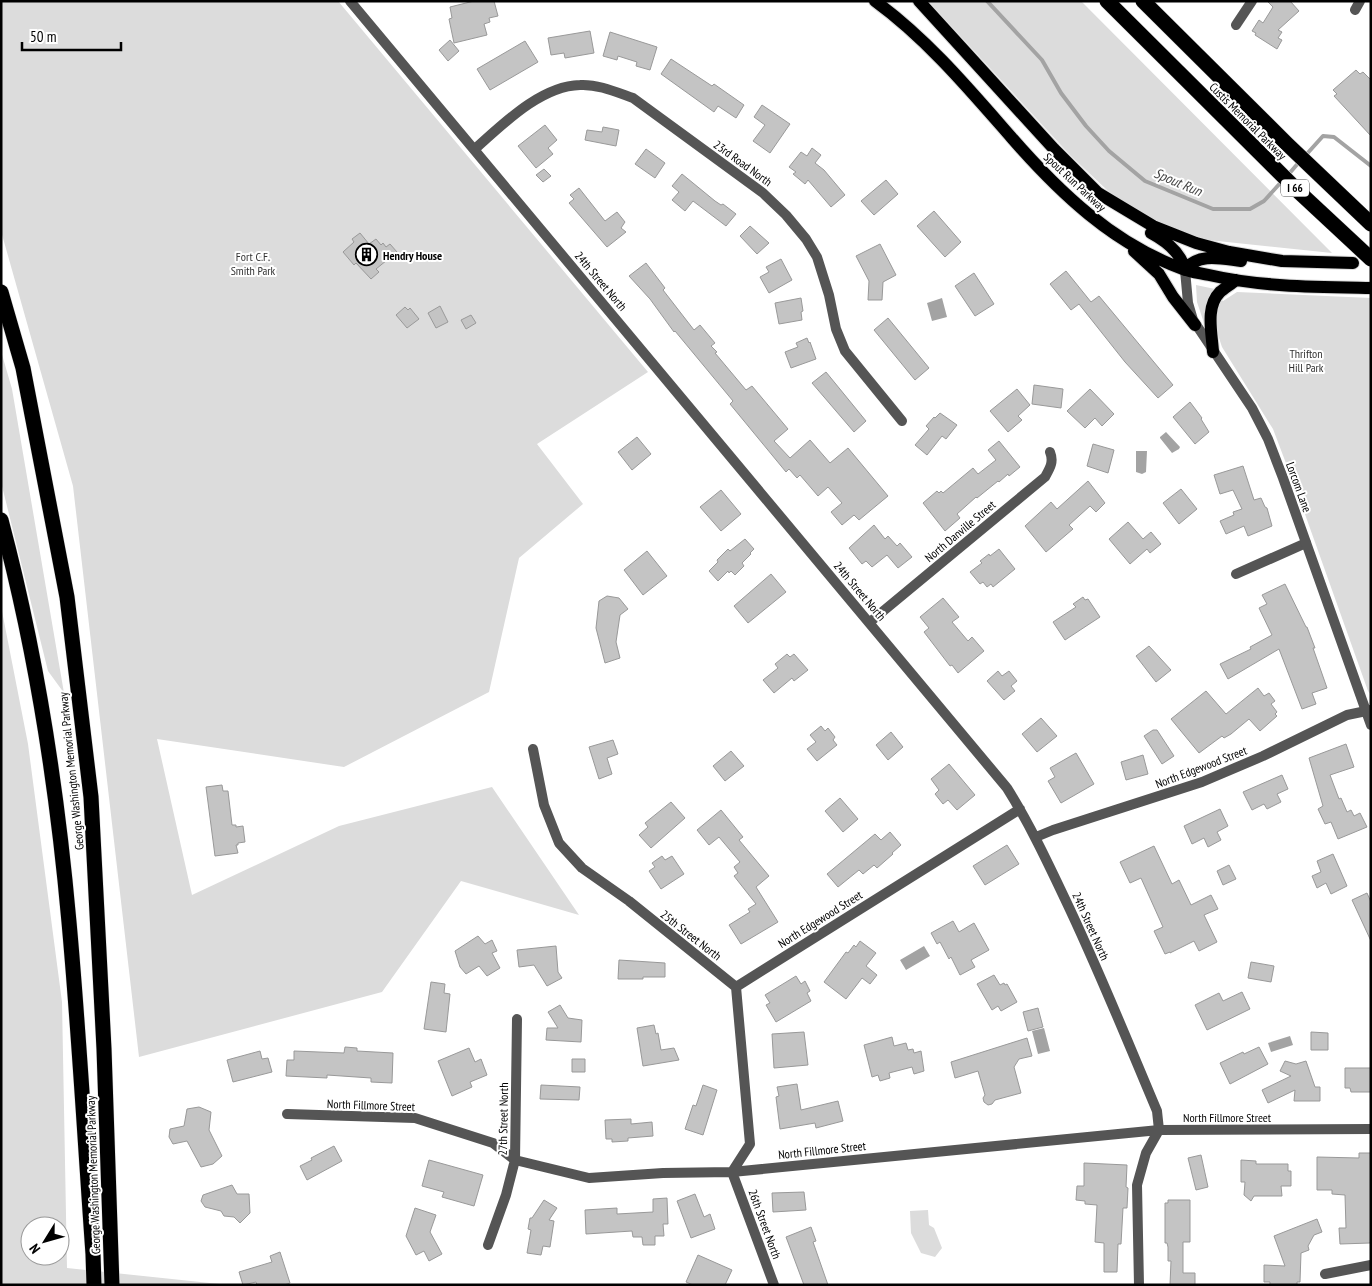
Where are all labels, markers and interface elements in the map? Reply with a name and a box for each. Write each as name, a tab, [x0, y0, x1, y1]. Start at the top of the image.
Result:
scale bar	[22, 20, 121, 52]
text: 50 m	[30, 27, 56, 46]
street label: Custis Memorial Parkway	[1206, 79, 1290, 163]
street label: 23rd Road North	[711, 137, 775, 189]
street label: Spout Run Parkway	[1041, 149, 1110, 215]
water label: Spout Run	[1151, 164, 1205, 200]
road number: I 66	[1281, 180, 1309, 197]
building icon: Hendry House	[355, 243, 379, 267]
place label: Hendry House	[383, 248, 442, 263]
street label: 24th Street North	[572, 248, 630, 314]
park label: Fort C.F. Smith Park	[231, 249, 276, 278]
park label: Thrifton Hill Park	[1288, 346, 1324, 375]
street label: Lorcom Lane	[1283, 460, 1315, 514]
street label: North Danville Street	[922, 497, 999, 565]
street label: 24th Street North	[831, 558, 889, 624]
street label: George Washington Memorial Parkway	[55, 691, 87, 851]
street label: North Edgewood Street	[1153, 742, 1249, 791]
street label: North Edgewood Street	[775, 887, 866, 951]
street label: 24th Street North	[1069, 890, 1113, 962]
street label: 25th Street North	[658, 907, 724, 963]
street label: 27th Street North	[495, 1082, 511, 1156]
street label: George Washington Memorial Parkway	[83, 1095, 103, 1255]
street label: North Fillmore Street	[327, 1096, 416, 1114]
street label: North Fillmore Street	[1183, 1110, 1272, 1125]
street label: North Fillmore Street	[777, 1138, 867, 1162]
street label: 26th Street North	[745, 1187, 785, 1261]
north arrow	[20, 1216, 70, 1266]
text: N	[25, 1240, 44, 1257]

